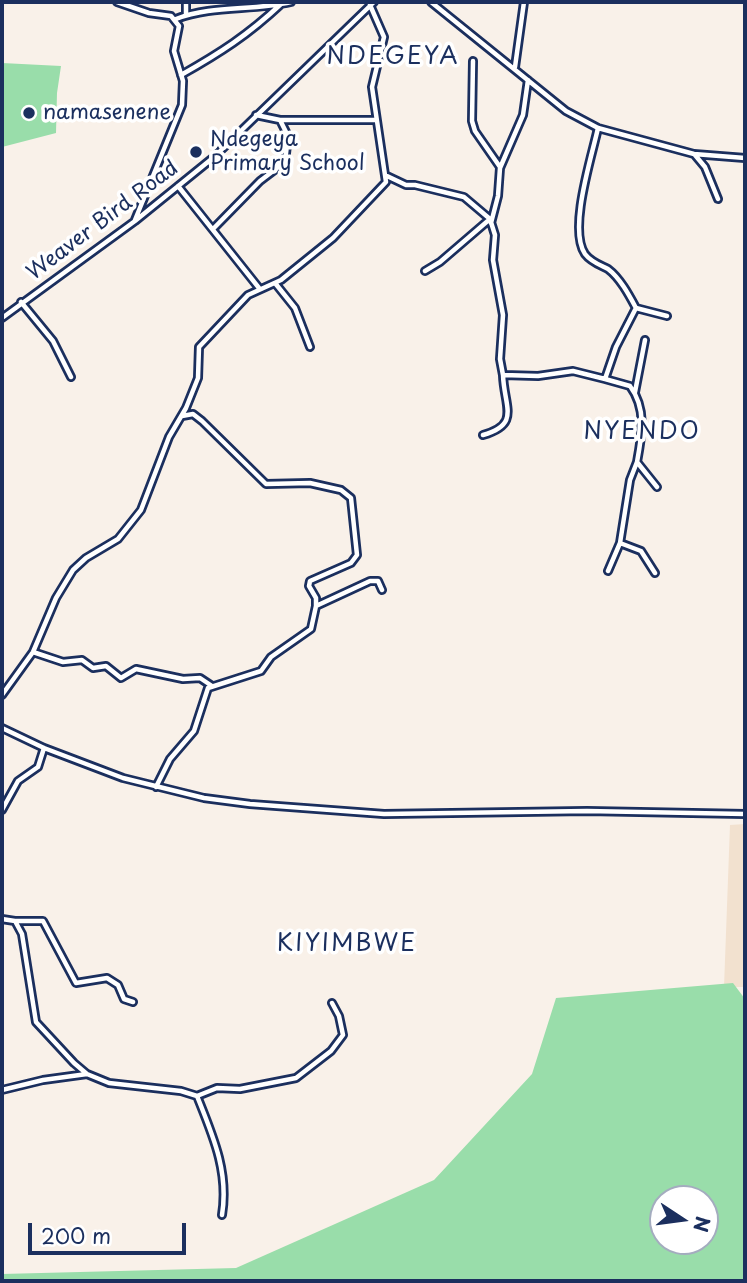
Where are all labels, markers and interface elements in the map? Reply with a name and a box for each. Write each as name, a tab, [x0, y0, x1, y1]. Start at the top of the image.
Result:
district label: NDEGEYA	[327, 43, 459, 71]
place label: namasenene	[43, 100, 171, 126]
marker: namasenene	[21, 105, 37, 121]
place label: Ndegeya Primary School	[210, 127, 365, 177]
marker: Ndegeya Primary School	[188, 144, 204, 160]
street label: Weaver Bird Road	[22, 156, 184, 286]
district label: NYENDO	[584, 418, 700, 446]
district label: KIYIMBWE	[279, 930, 415, 958]
north arrow	[649, 1185, 719, 1255]
scale bar	[32, 1210, 189, 1254]
text: N	[687, 1214, 718, 1235]
text: 200 m	[41, 1219, 111, 1251]

